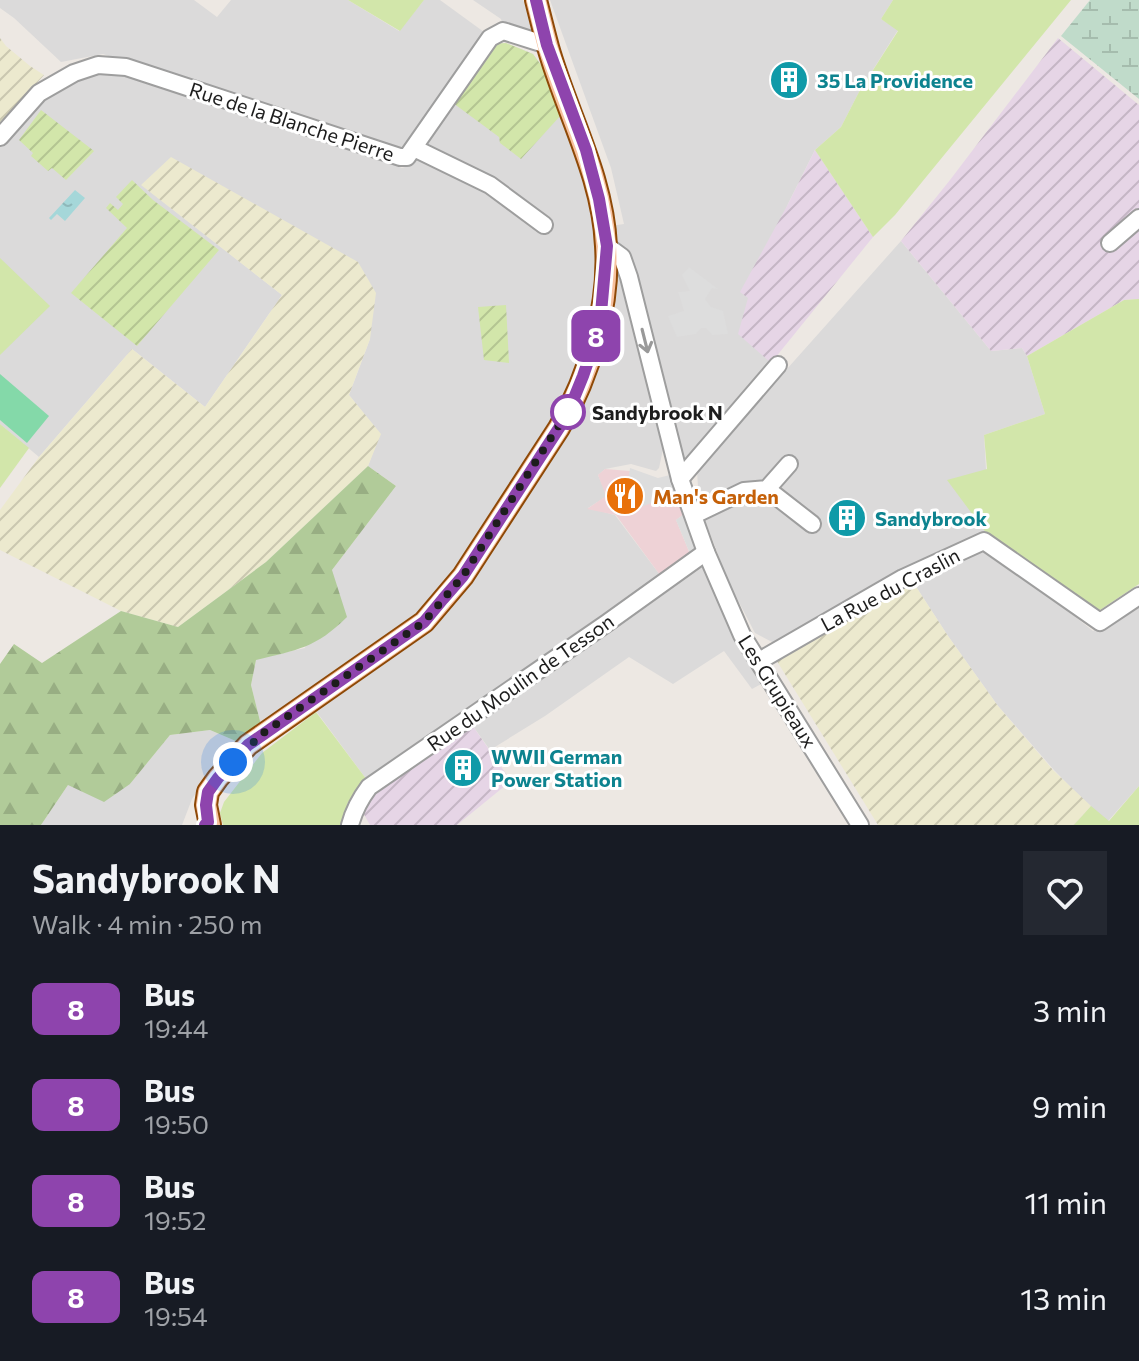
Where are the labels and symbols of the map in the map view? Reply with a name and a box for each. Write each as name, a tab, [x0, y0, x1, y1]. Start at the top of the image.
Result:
building icon: 35 La Providence	[768, 59, 810, 101]
place label: 35 La Providence	[817, 68, 973, 92]
street label: Rue de la Blanche Pierre	[186, 76, 398, 166]
line badge: 8	[570, 310, 622, 362]
one-way arrow	[639, 327, 654, 353]
marker: Sandybrook N	[551, 395, 585, 429]
place label: Sandybrook N	[592, 400, 723, 424]
restaurant icon: Man's Garden	[604, 475, 646, 517]
place label: Man's Garden	[653, 484, 779, 508]
building icon: Sandybrook	[826, 497, 868, 539]
place label: Sandybrook	[875, 506, 988, 530]
street label: La Rue du Craslin	[816, 542, 964, 636]
street label: Rue du Moulin de Tesson	[422, 608, 618, 756]
street label: Les Grupieaux	[734, 630, 822, 752]
your location	[213, 742, 253, 782]
place label: WWII German Power Station	[491, 744, 622, 791]
building icon: WWII German Power Station	[442, 747, 484, 789]

